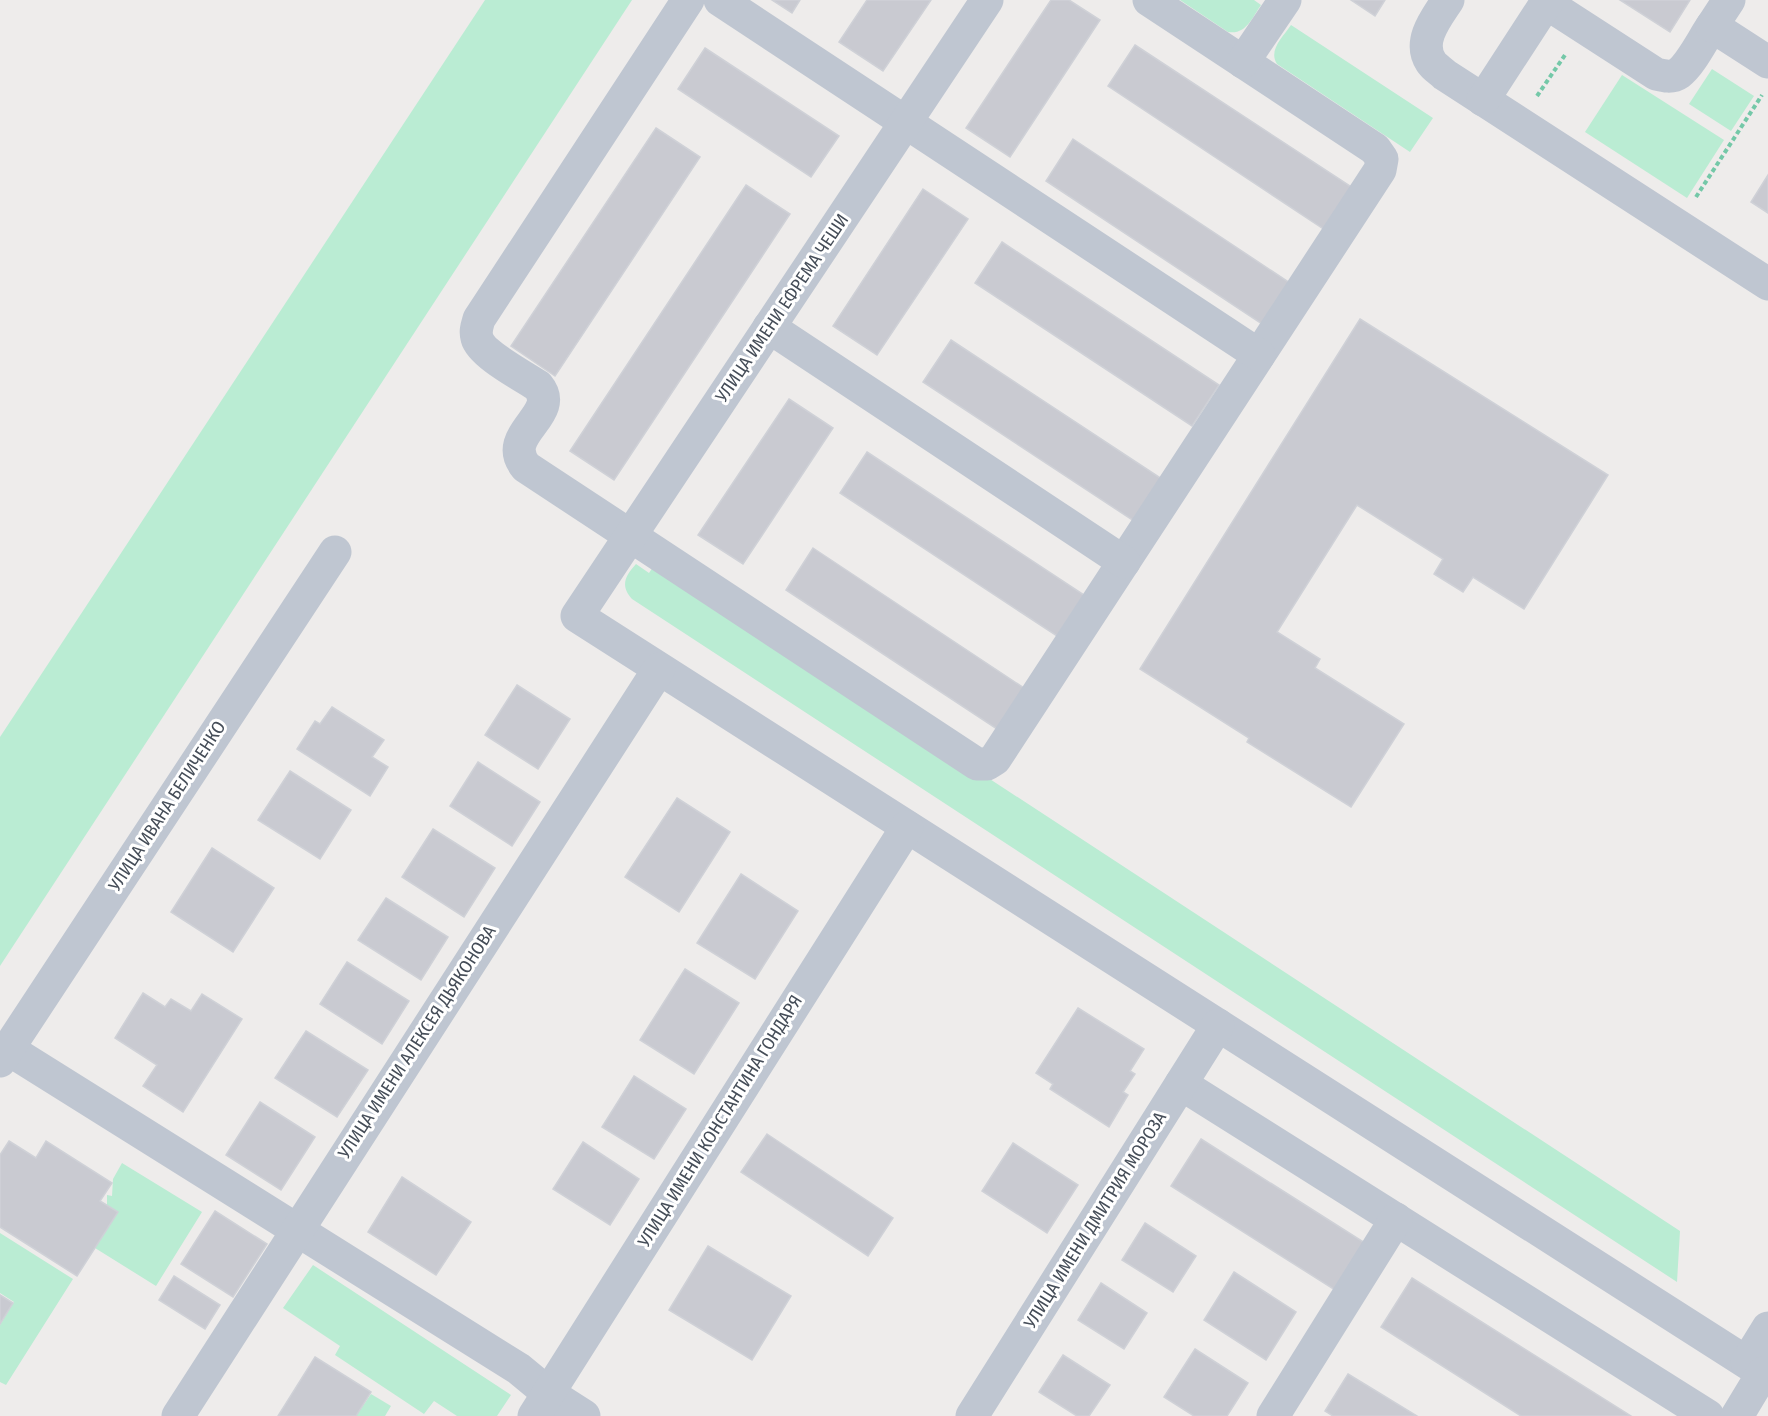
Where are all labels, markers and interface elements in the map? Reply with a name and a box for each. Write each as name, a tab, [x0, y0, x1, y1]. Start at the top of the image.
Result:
street label: УЛИЦА ИМЕНИ ЕФРЕМА ЧЕШИ	[710, 210, 853, 407]
street label: УЛИЦА ИВАНА БЕЛИЧЕНКО	[103, 717, 230, 896]
street label: УЛИЦА ИМЕНИ АЛЕКСЕЯ ДЬЯКОНОВА	[333, 921, 501, 1163]
street label: УЛИЦА ИМЕНИ КОНСТАНТИНА ГОНДАРЯ	[632, 991, 807, 1252]
street label: УЛИЦА ИМЕНИ ДМИТРИЯ МОРОЗА	[1019, 1107, 1171, 1333]

